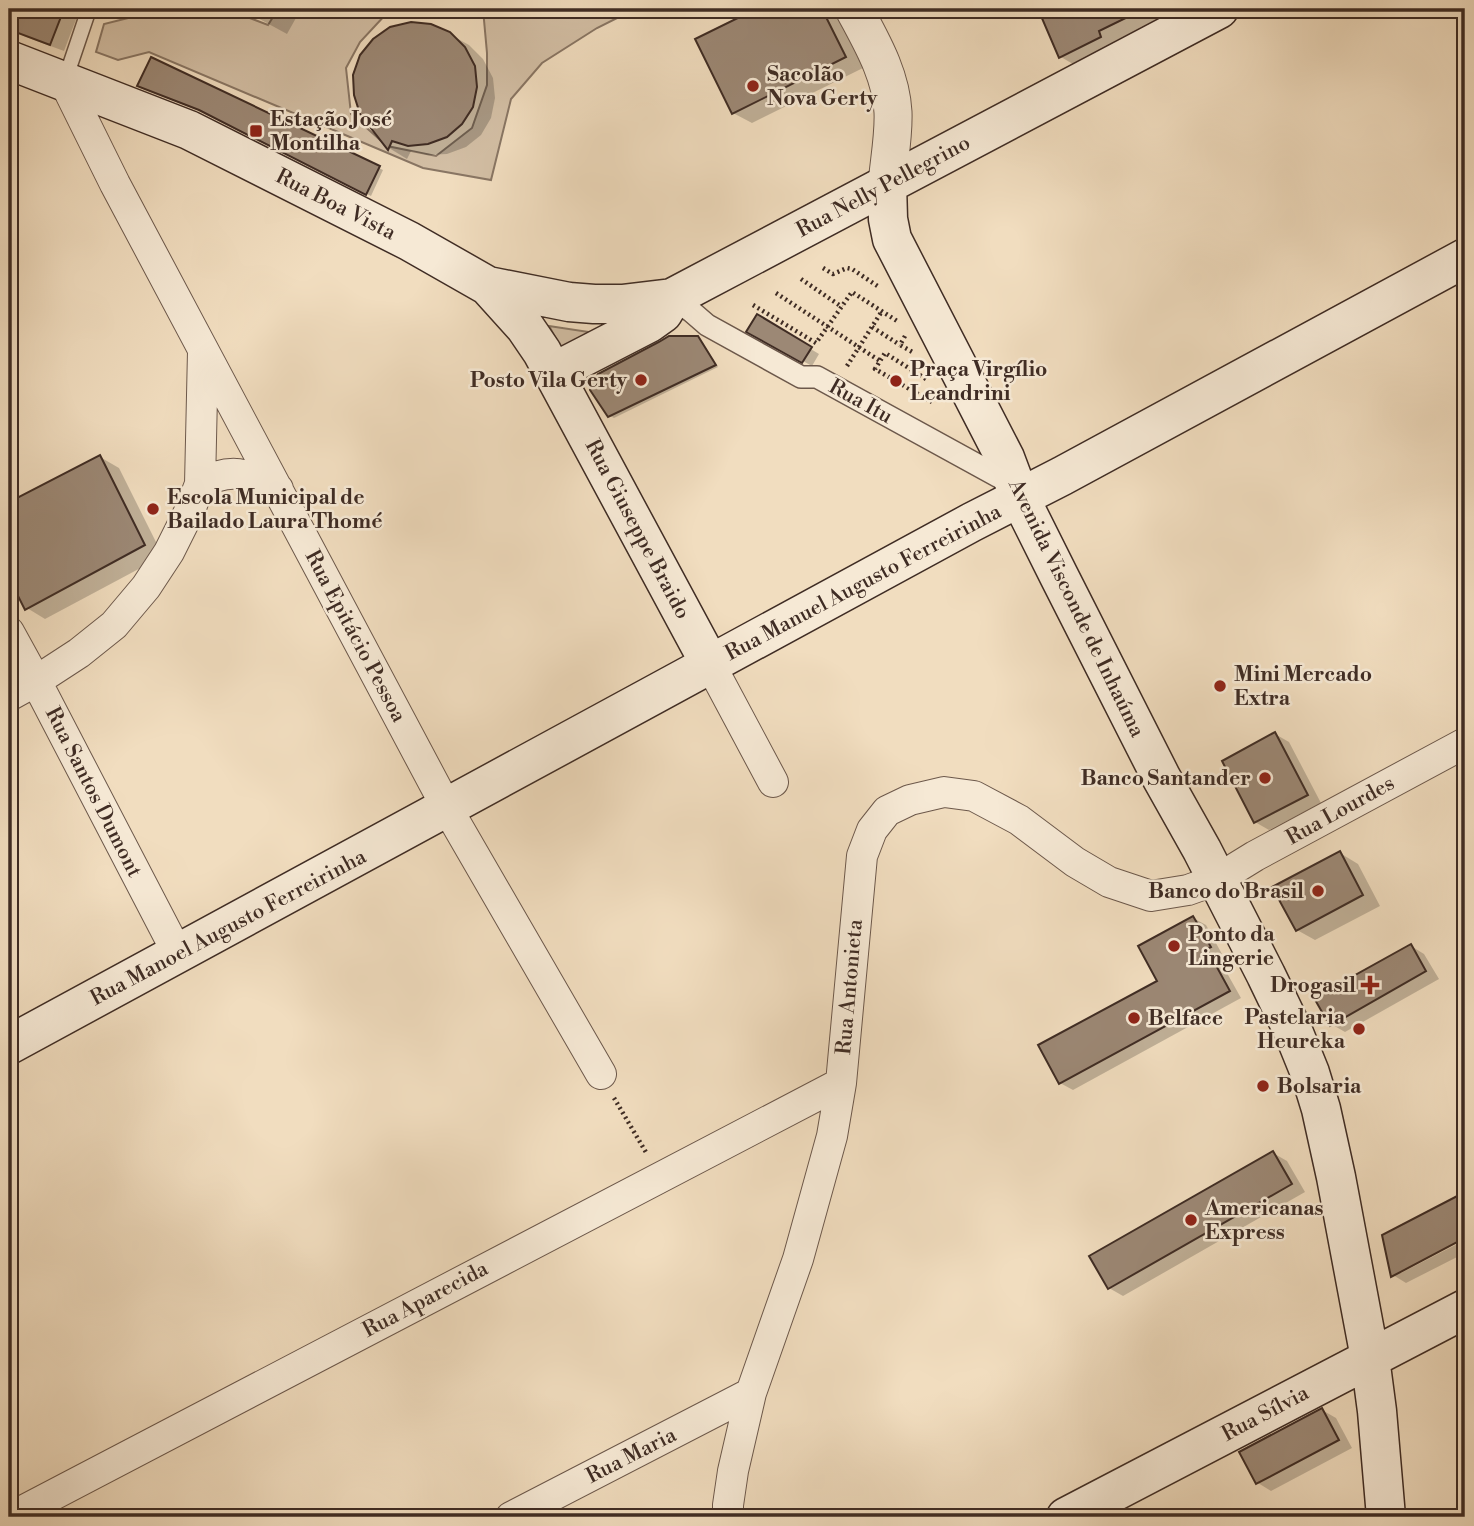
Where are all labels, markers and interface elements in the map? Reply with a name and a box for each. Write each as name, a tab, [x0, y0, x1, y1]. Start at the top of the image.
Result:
place label: Sacolão Nova Gerty	[767, 62, 878, 112]
marker: Sacolão Nova Gerty	[745, 78, 761, 94]
place label: Estação José Montilha	[270, 107, 392, 157]
marker: Estação José Montilha	[248, 123, 264, 139]
street label: Rua Nelly Pellegrino	[792, 130, 975, 244]
street label: Rua Boa Vista	[271, 163, 400, 246]
place label: Praça Virgílio Leandrini	[910, 357, 1047, 407]
place label: Posto Vila Gerty	[470, 368, 627, 394]
marker: Posto Vila Gerty	[633, 372, 649, 388]
marker: Praça Virgílio Leandrini	[888, 373, 904, 389]
street label: Rua Itu	[824, 374, 897, 430]
street label: Rua Giuseppe Braido	[579, 435, 696, 624]
street label: Avenida Visconde de Inhaúma	[1002, 474, 1150, 742]
place label: Escola Municipal de Bailado Laura Thomé	[167, 485, 382, 535]
street label: Rua Manuel Augusto Ferreirinha	[721, 499, 1006, 667]
marker: Escola Municipal de Bailado Laura Thomé	[145, 501, 161, 517]
street label: Rua Epitácio Pessoa	[299, 546, 412, 727]
place label: Mini Mercado Extra	[1234, 662, 1372, 712]
marker: Mini Mercado Extra	[1212, 678, 1228, 694]
street label: Rua Santos Dumont	[39, 703, 148, 882]
place label: Banco Santander	[1081, 766, 1251, 792]
marker: Banco Santander	[1257, 770, 1273, 786]
street label: Rua Lourdes	[1282, 770, 1399, 851]
street label: Rua Manoel Augusto Ferreirinha	[86, 844, 371, 1012]
place label: Banco do Brasil	[1148, 879, 1304, 905]
marker: Banco do Brasil	[1310, 883, 1326, 899]
street label: Rua Antonieta	[831, 918, 869, 1056]
place label: Ponto da Lingerie	[1188, 922, 1275, 972]
marker: Ponto da Lingerie	[1166, 938, 1182, 954]
place label: Drogasil	[1270, 973, 1356, 999]
marker: Drogasil	[1362, 977, 1378, 993]
place label: Pastelaria Heureka	[1245, 1005, 1346, 1055]
place label: Belface	[1148, 1006, 1223, 1032]
marker: Belface	[1126, 1010, 1142, 1026]
marker: Pastelaria Heureka	[1351, 1021, 1367, 1037]
place label: Bolsaria	[1277, 1074, 1362, 1100]
marker: Bolsaria	[1255, 1078, 1271, 1094]
place label: Americanas Express	[1204, 1196, 1324, 1246]
marker: Americanas Express	[1183, 1212, 1199, 1228]
street label: Rua Aparecida	[358, 1256, 493, 1344]
street label: Rua Sílvia	[1218, 1380, 1314, 1448]
street label: Rua Maria	[582, 1422, 681, 1490]

